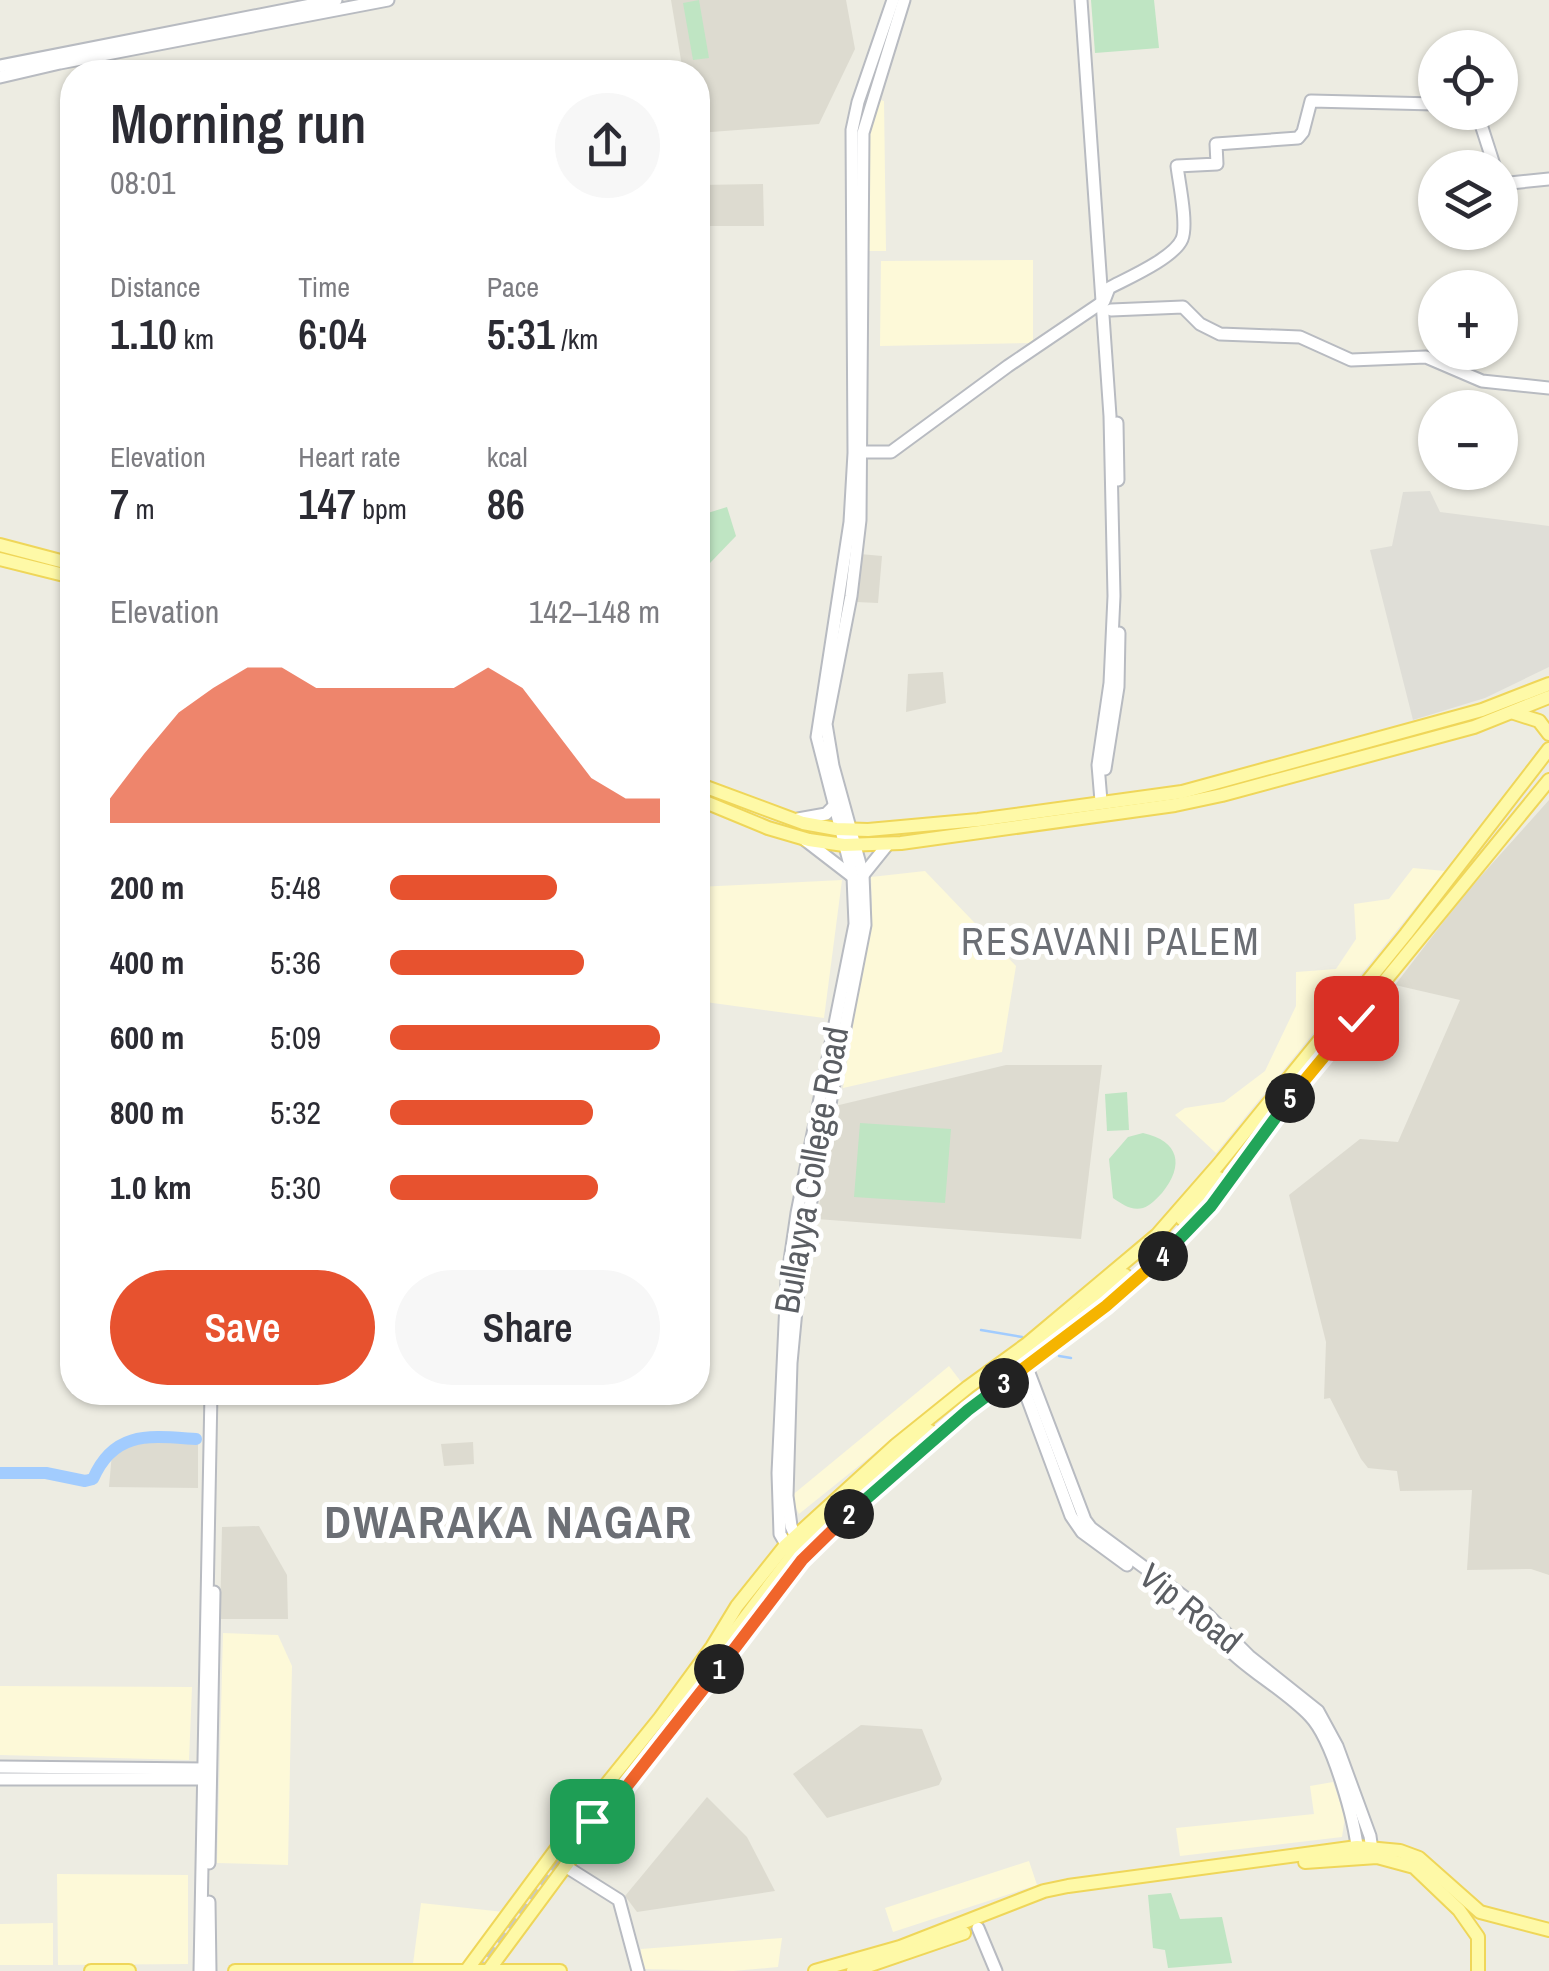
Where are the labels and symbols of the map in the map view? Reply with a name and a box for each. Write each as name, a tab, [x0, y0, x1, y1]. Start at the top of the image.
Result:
district label: RESAVANI PALEM	[961, 916, 1261, 967]
pin	[1314, 976, 1399, 1061]
street label: Bullayya College Road	[763, 1023, 859, 1317]
pin: 5	[1265, 1073, 1315, 1123]
pin: 4	[1138, 1231, 1188, 1281]
pin: 3	[979, 1358, 1029, 1408]
pin: 2	[824, 1489, 874, 1539]
district label: DWARAKA NAGAR	[324, 1491, 694, 1552]
street label: Vip Road	[1130, 1552, 1252, 1664]
pin: 1	[694, 1644, 744, 1694]
pin	[550, 1779, 635, 1864]

